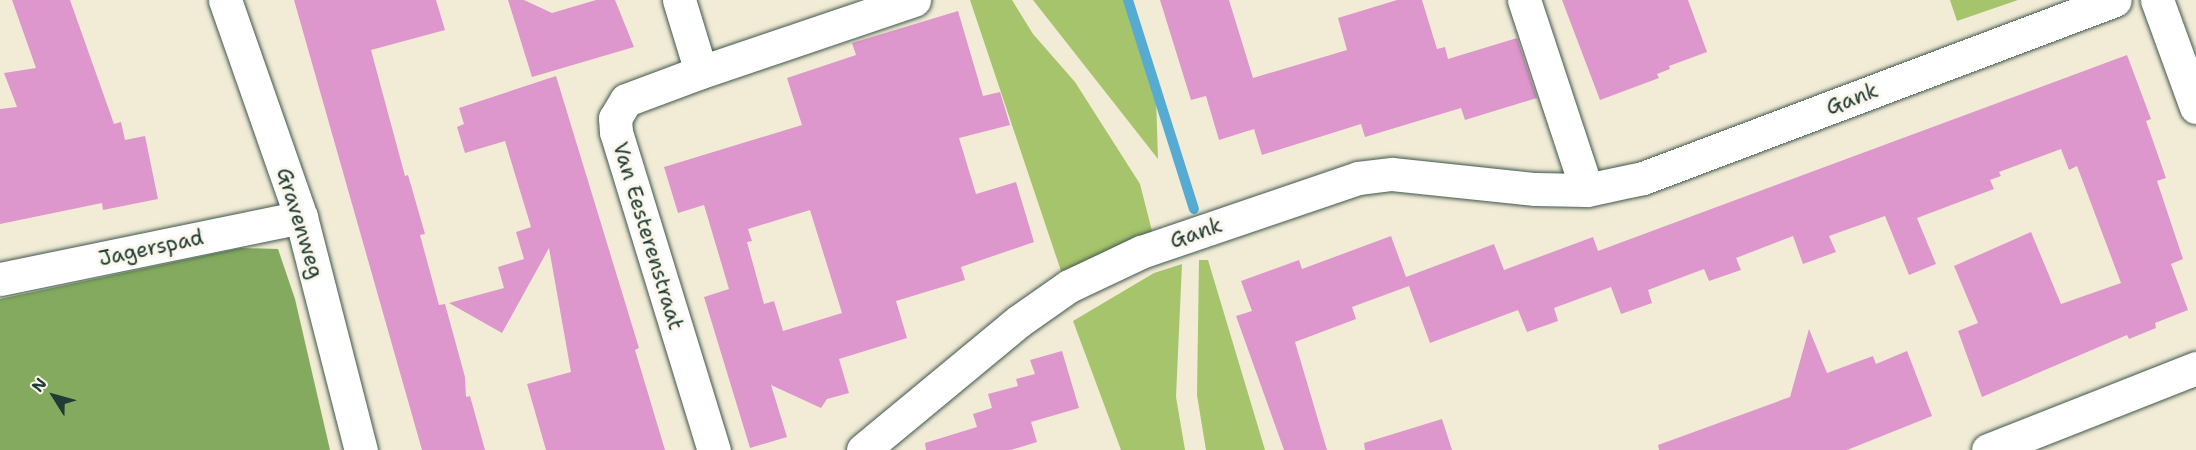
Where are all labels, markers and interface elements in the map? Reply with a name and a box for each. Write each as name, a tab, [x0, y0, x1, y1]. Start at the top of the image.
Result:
street label: Gank	[1822, 78, 1882, 120]
street label: Van Eesterenstraat	[607, 139, 689, 333]
street label: Gravenweg	[271, 165, 329, 281]
street label: Gank	[1166, 212, 1226, 254]
street label: Jagerspad	[96, 225, 206, 271]
north arrow	[24, 366, 84, 426]
text: N	[27, 373, 51, 396]

